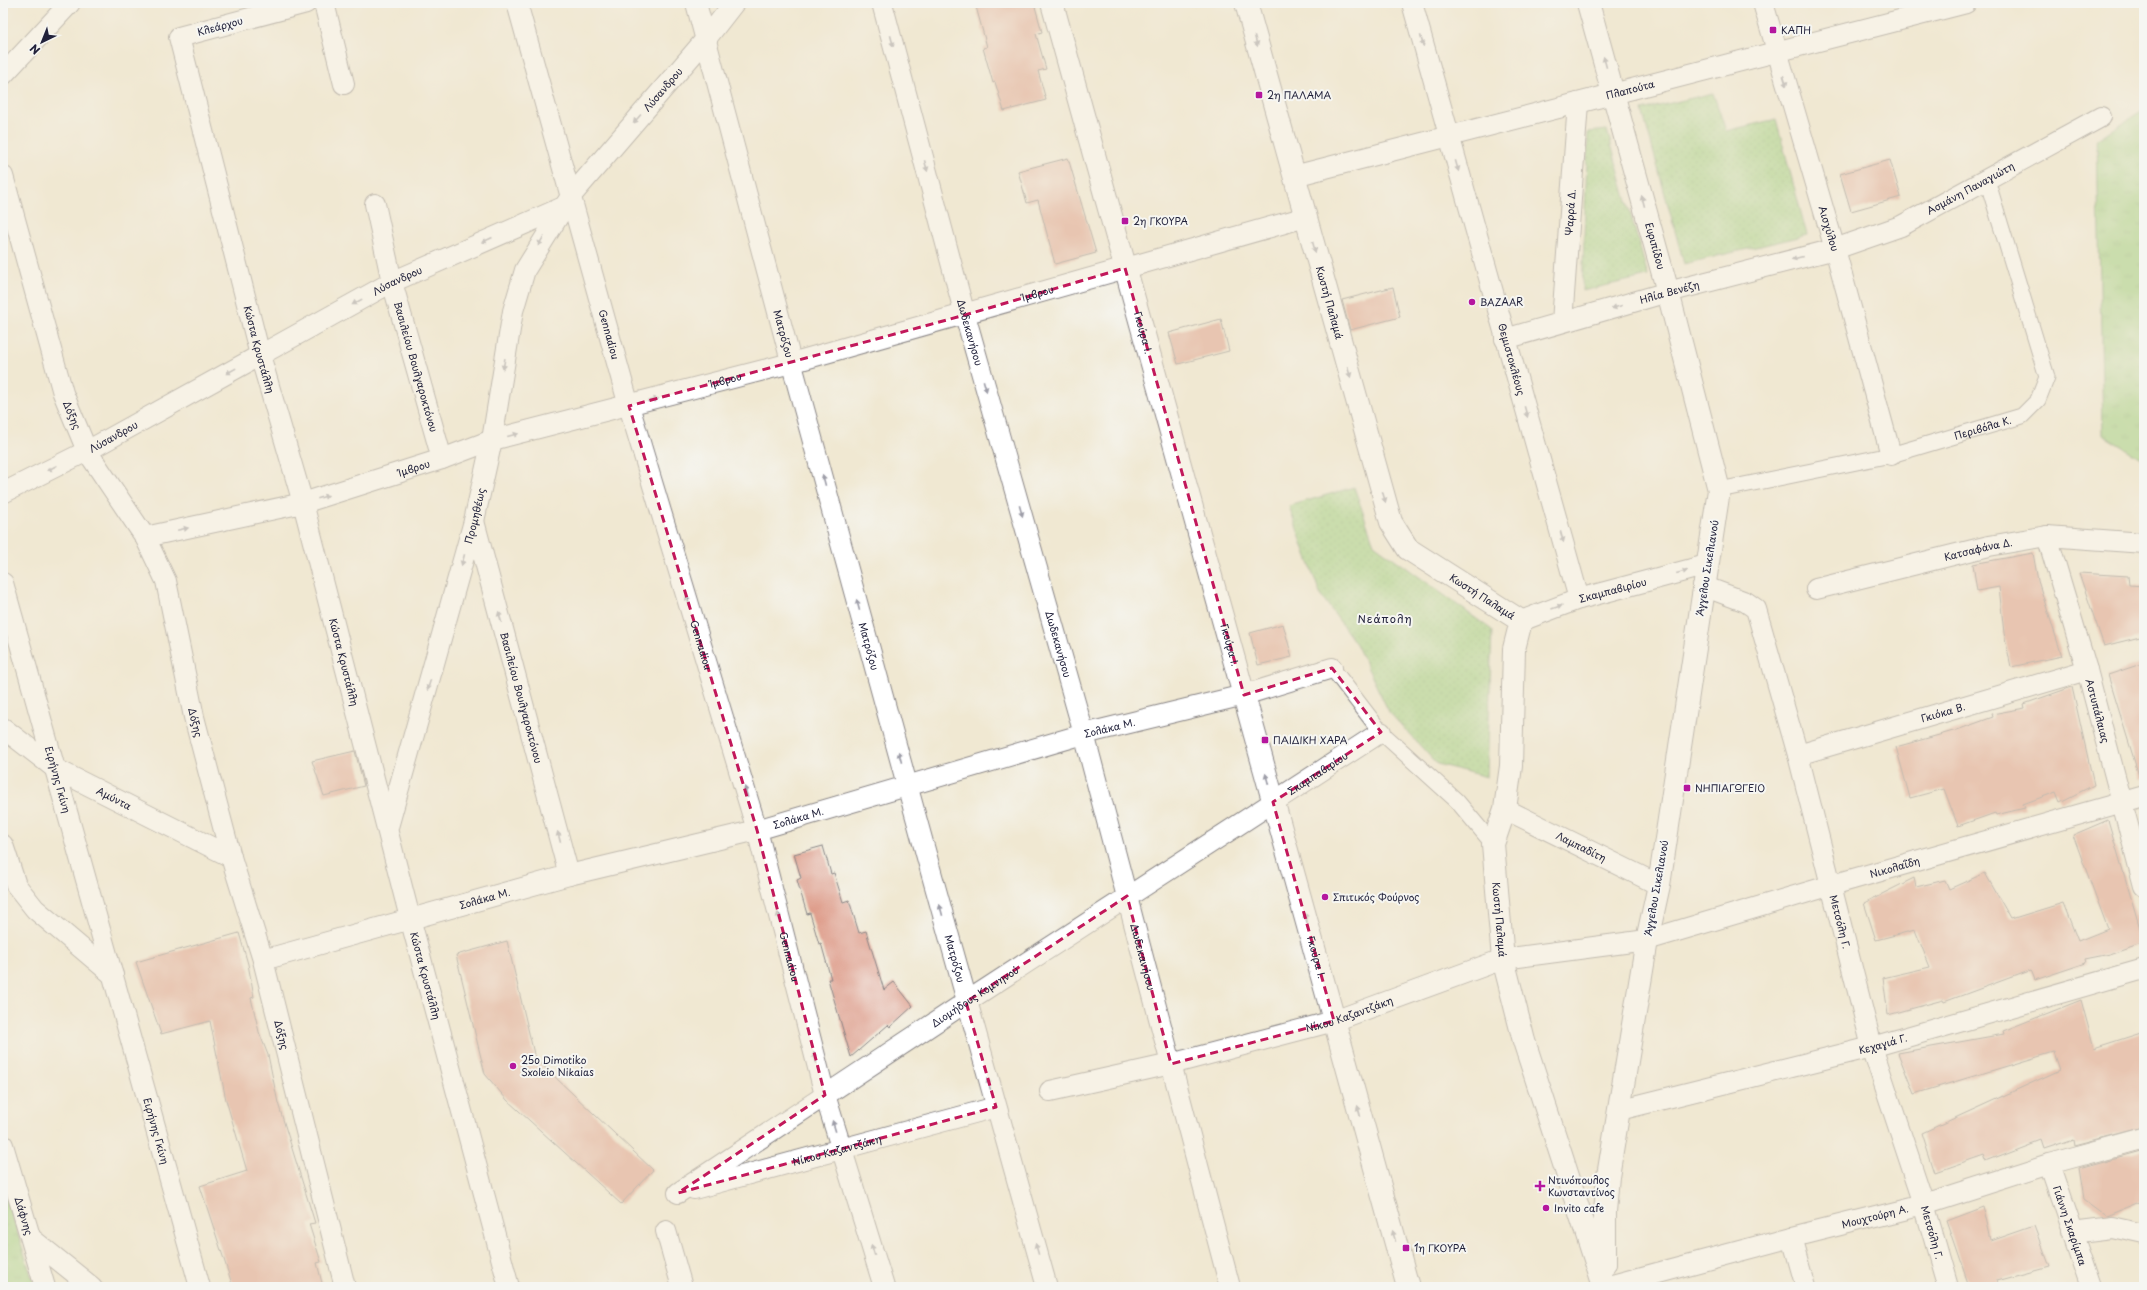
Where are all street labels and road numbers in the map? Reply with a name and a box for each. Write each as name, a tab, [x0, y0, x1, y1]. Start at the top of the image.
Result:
street label: Κλεάρχου	[195, 12, 245, 39]
street label: Λύσανδρου	[639, 64, 686, 114]
street label: Πλαπούτα	[1604, 75, 1656, 103]
street label: Ασμάνη Παναγιώτη	[1924, 158, 2017, 218]
street label: Ψαρρά Δ.	[1560, 189, 1579, 236]
street label: Αισχύλου	[1816, 204, 1843, 253]
street label: Ευριπίδου	[1642, 220, 1669, 271]
street label: Λύσανδρου	[369, 262, 425, 299]
street label: Κωστή Παλαμά	[1313, 264, 1348, 341]
street label: Ηλία Βενέζη	[1638, 276, 1701, 307]
street label: Ίμβρου	[1018, 281, 1056, 305]
street label: Δωδεκανήσου	[954, 297, 987, 368]
street label: Βασιλείου Βουλγαροκτόνου	[391, 300, 442, 434]
street label: Κώστα Κρυστάλλη	[241, 304, 279, 395]
street label: Gennadiou	[595, 308, 624, 361]
street label: Ματρόζου	[770, 308, 798, 359]
street label: Γκούρα Ι.	[1131, 310, 1157, 355]
street label: Θεμιστοκλέους	[1495, 321, 1530, 397]
street label: Ίμβρου	[706, 368, 743, 391]
street label: Δόξης	[60, 398, 85, 431]
street label: Περιβόλα Κ.	[1952, 412, 2013, 443]
street label: Λύσανδρου	[86, 416, 140, 456]
street label: Ίμβρου	[394, 455, 432, 480]
street label: Προμηθέως	[460, 486, 488, 546]
street label: Άγγελου Σικελιανού	[1692, 519, 1722, 617]
street label: Κατσαφάνα Δ.	[1942, 534, 2013, 564]
street label: Κωστή Παλαμά	[1447, 569, 1519, 623]
street label: Σκαμπαβιρίου	[1577, 573, 1648, 606]
street label: Δωδεκανήσου	[1042, 609, 1076, 679]
street label: Κώστα Κρυστάλλη	[326, 616, 363, 707]
street label: Gennadiou	[687, 618, 716, 672]
street label: Ματρόζου	[856, 620, 883, 672]
street label: Γκούρα Ι.	[1217, 622, 1243, 668]
street label: Βασιλείου Βουλγαροκτόνου	[497, 631, 547, 765]
street label: Αστυπάλαιας	[2083, 677, 2114, 744]
street label: Γκιόκα Β.	[1919, 698, 1967, 725]
street label: Δόξης	[185, 706, 207, 739]
street label: Σολάκα Μ.	[1082, 714, 1136, 741]
street label: Ειρήνης Γκίνη	[42, 744, 75, 814]
street label: Σκαμπαβιρίου	[1284, 748, 1351, 798]
street label: Αμύντα	[94, 783, 135, 813]
street label: Σολάκα Μ.	[771, 803, 825, 832]
street label: Λαμπαδίτη	[1554, 827, 1609, 865]
street label: Άγγελου Σικελιανού	[1640, 839, 1671, 937]
street label: Νικολαΐδη	[1868, 852, 1921, 881]
street label: Κωστή Παλαμά	[1489, 881, 1511, 958]
street label: Σολάκα Μ.	[457, 884, 512, 912]
street label: Μετσόλη Γ.	[1827, 893, 1855, 950]
street label: Δωδεκανήσου	[1127, 922, 1159, 992]
street label: Κώστα Κρυστάλλη	[407, 930, 445, 1021]
street label: Gennadiou	[776, 930, 804, 984]
street label: Ματρόζου	[942, 933, 969, 984]
street label: Γκούρα Ι.	[1304, 934, 1330, 980]
street label: Διομήδους Κομνηνού	[928, 962, 1022, 1030]
street label: Νίκου Καζαντζάκη	[1304, 992, 1395, 1035]
street label: Δόξης	[271, 1018, 293, 1051]
street label: Κεχαγιά Γ.	[1857, 1029, 1909, 1057]
street label: Ειρήνης Γκίνη	[140, 1096, 173, 1166]
street label: Νίκου Καζαντζάκη	[791, 1131, 883, 1169]
street label: Γιάννη Σκαρίμπα	[2050, 1183, 2091, 1268]
street label: Δάφνης	[12, 1195, 37, 1237]
street label: Μουχτούρη Α.	[1840, 1200, 1910, 1231]
street label: Μετσόλη Γ.	[1918, 1204, 1947, 1261]

